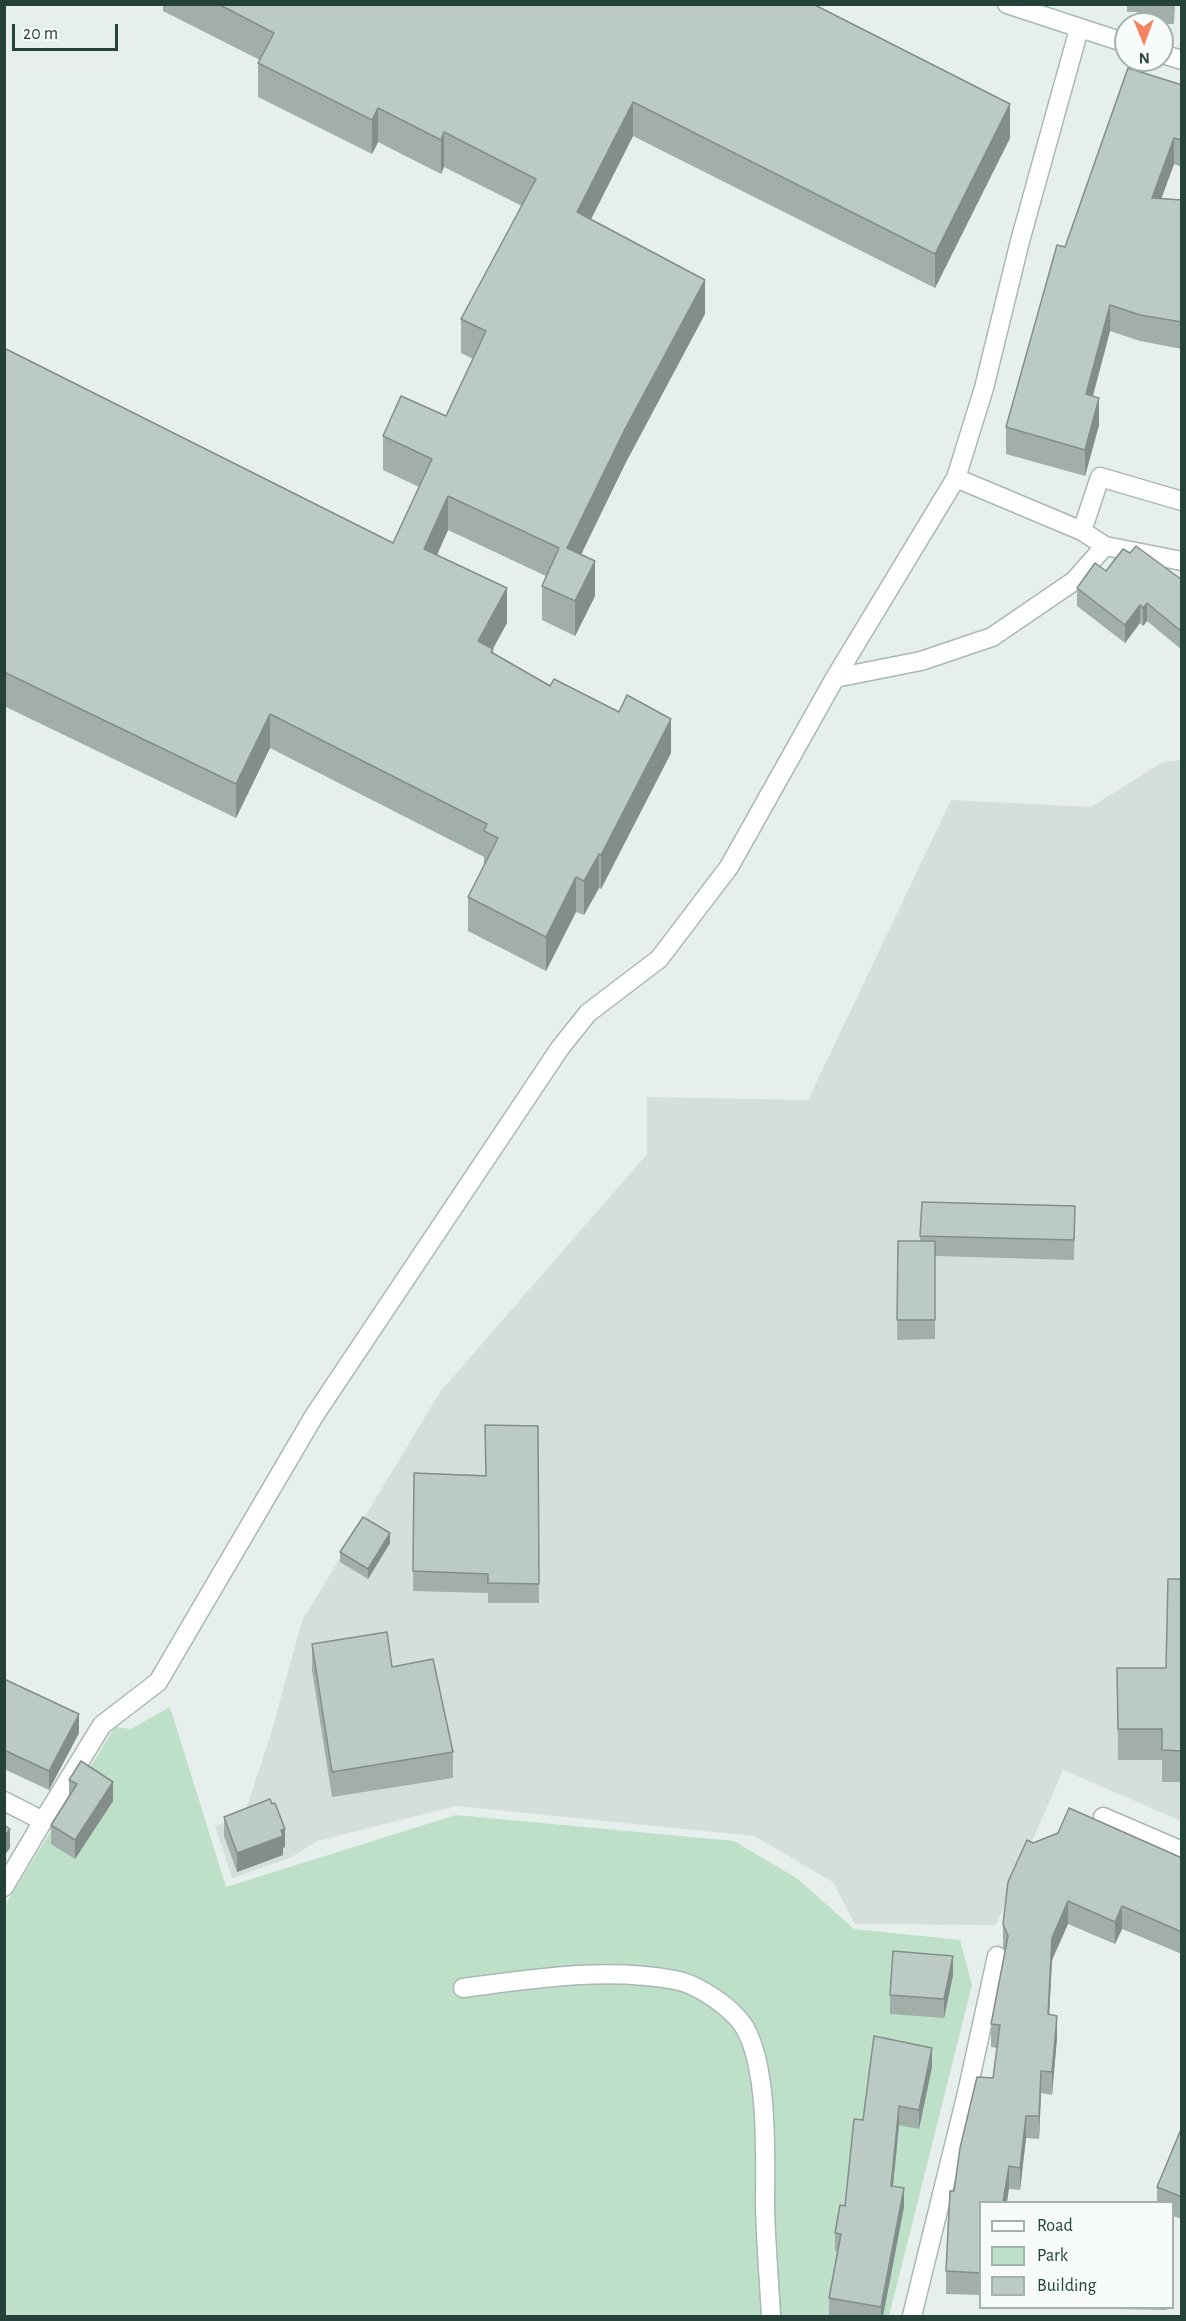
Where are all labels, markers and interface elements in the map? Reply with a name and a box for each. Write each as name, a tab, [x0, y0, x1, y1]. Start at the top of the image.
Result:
scale bar	[15, 12, 122, 50]
north arrow	[1114, 12, 1174, 72]
text: 20 m	[23, 25, 58, 43]
text: N	[1139, 50, 1150, 66]
legend	[979, 2201, 1174, 2309]
text: Road	[1037, 2217, 1073, 2235]
text: Park	[1037, 2247, 1068, 2265]
text: Building	[1037, 2277, 1096, 2295]

